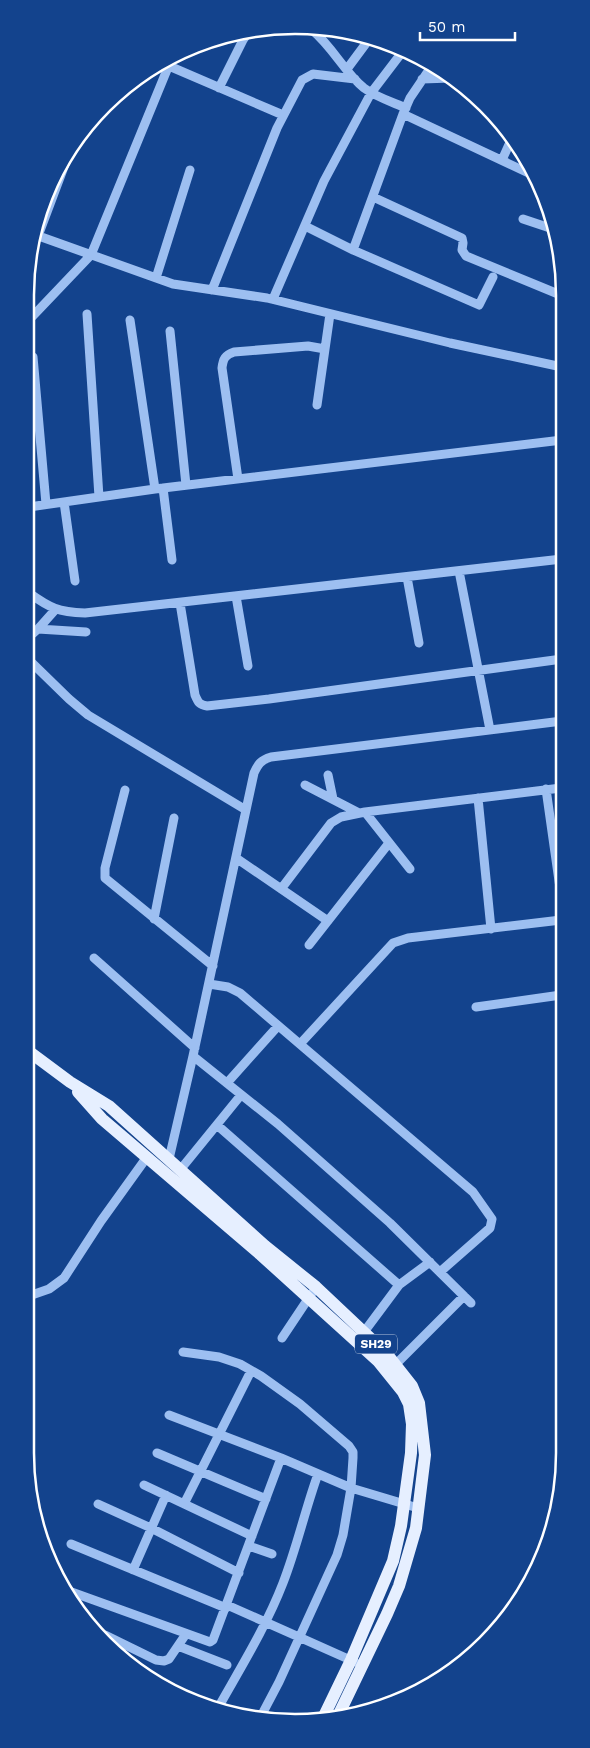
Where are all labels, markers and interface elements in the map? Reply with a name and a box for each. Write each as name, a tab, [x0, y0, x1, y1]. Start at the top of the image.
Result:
scale bar	[420, 10, 515, 42]
text: 50 m	[428, 18, 465, 36]
road number: SH29	[355, 1335, 397, 1354]

